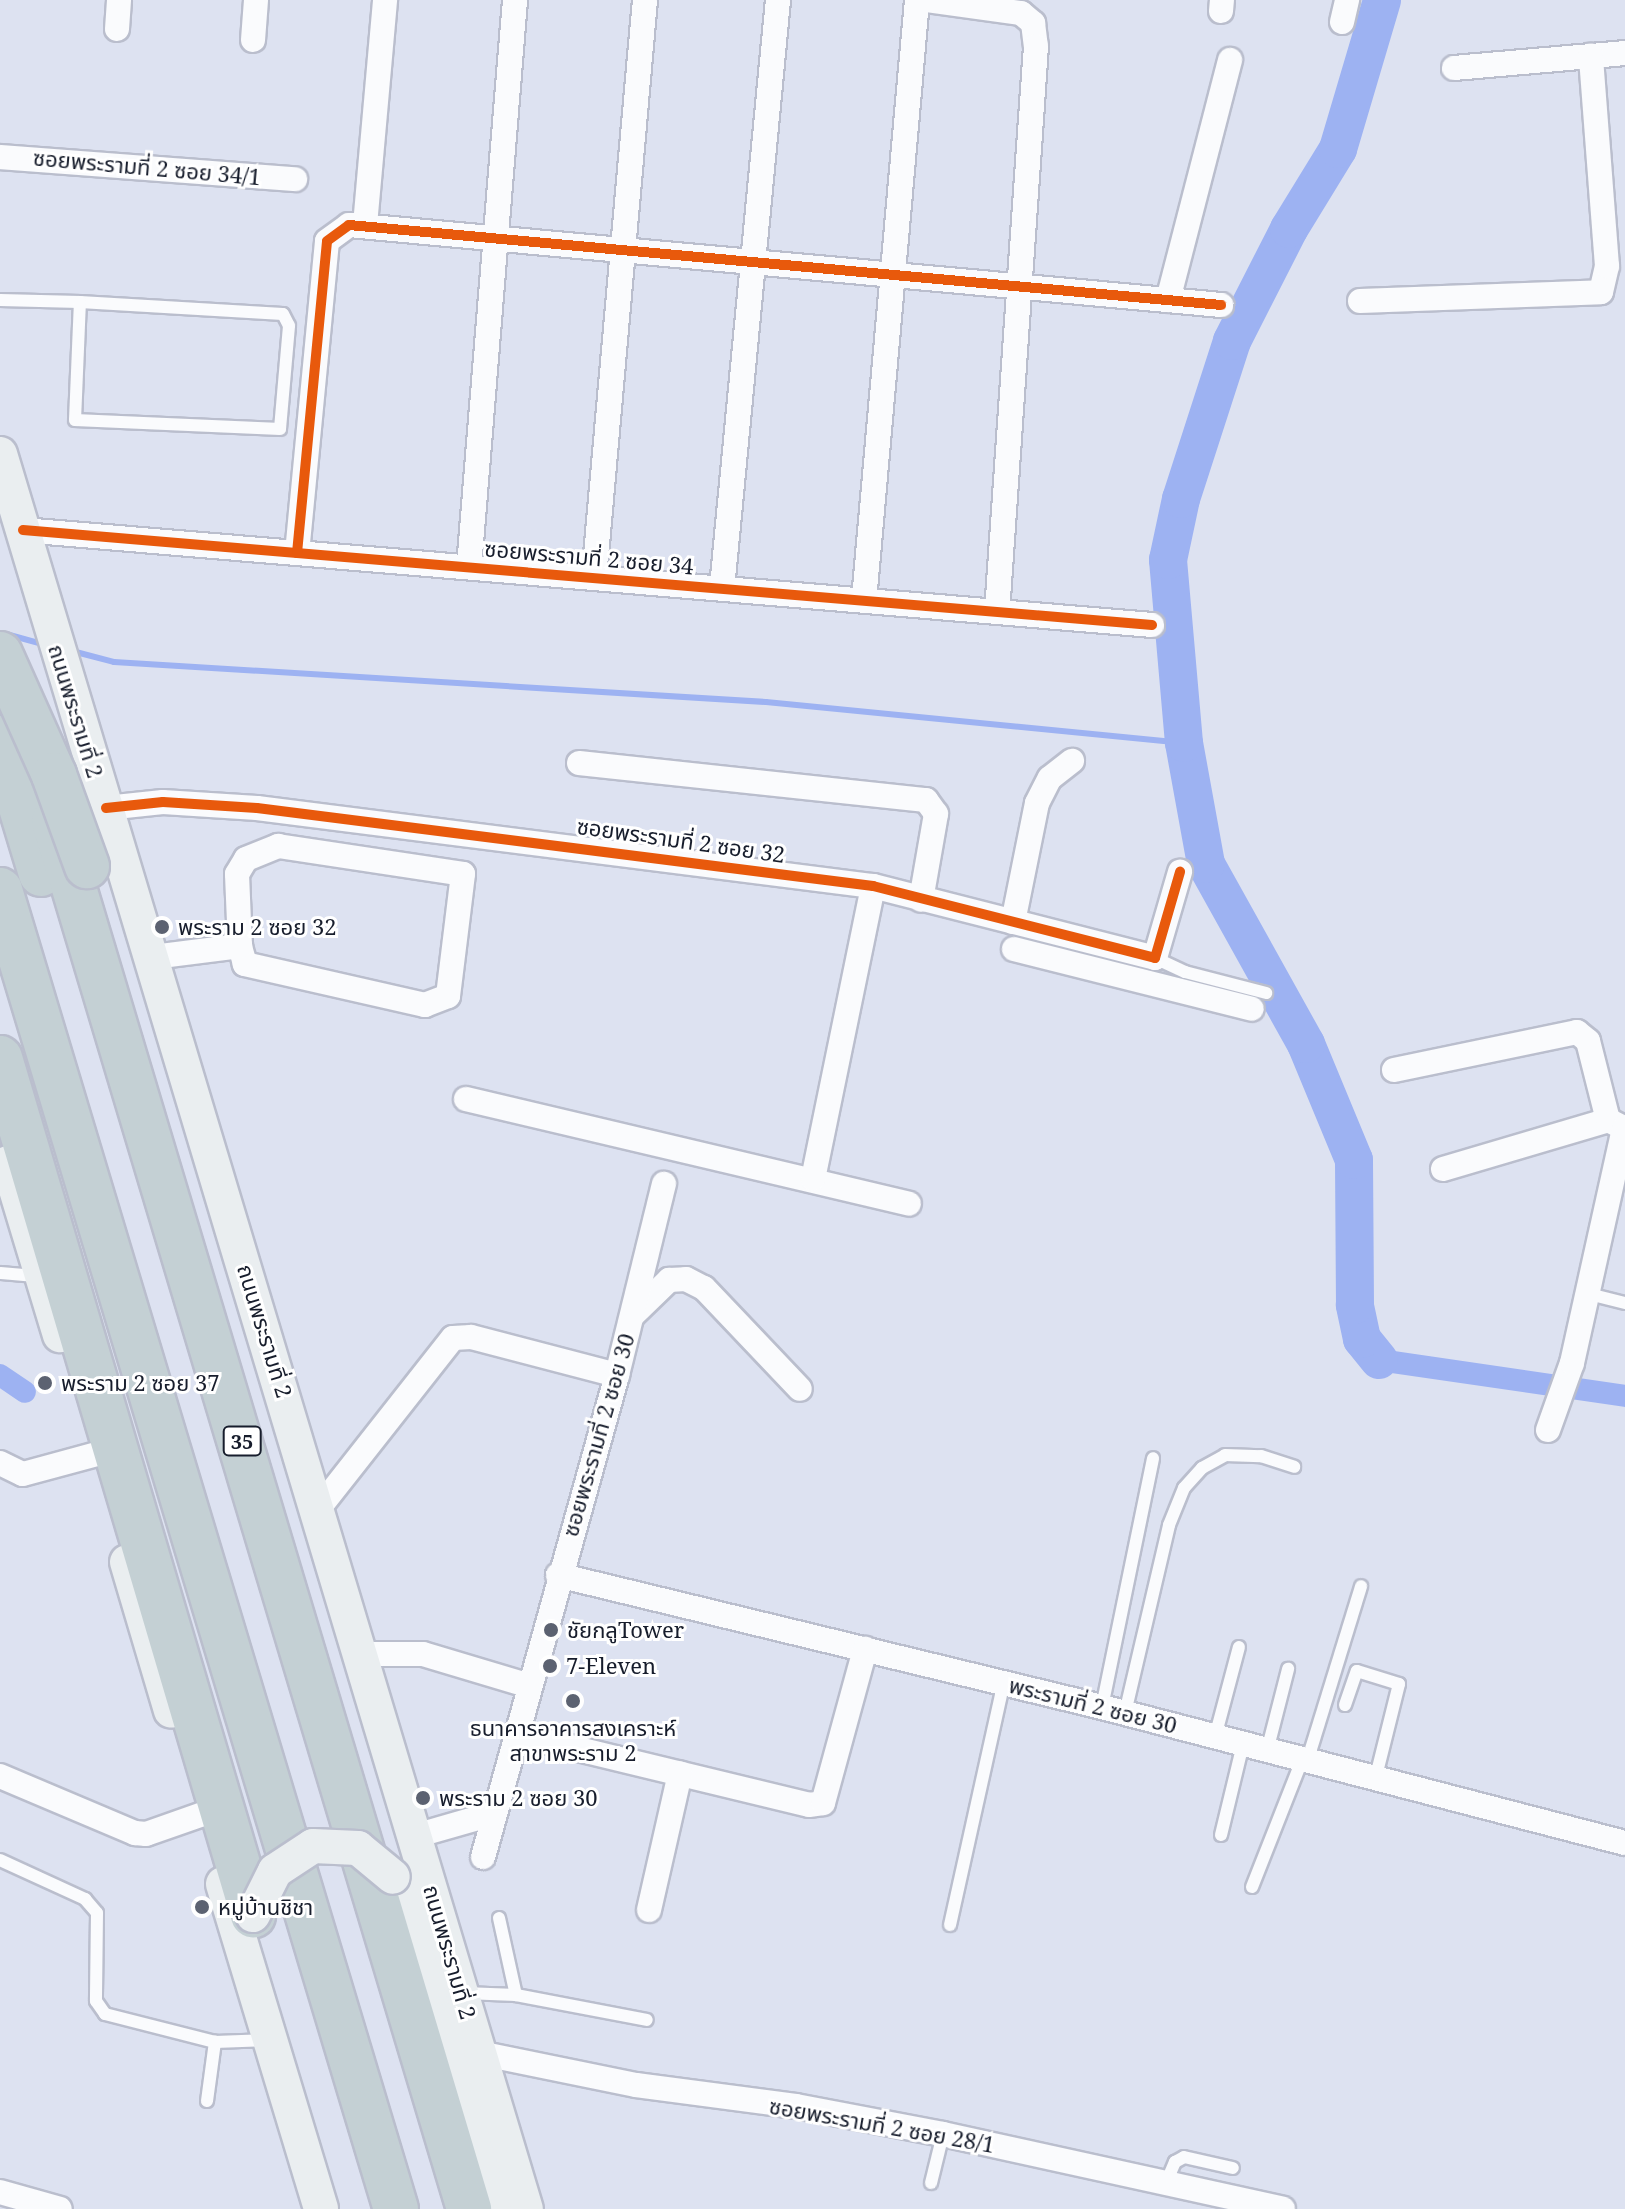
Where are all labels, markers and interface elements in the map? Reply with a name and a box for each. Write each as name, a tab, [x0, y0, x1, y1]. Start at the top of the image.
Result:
street label: ซอยพระรามที่ 2 ซอย 34/1	[32, 144, 262, 190]
street label: ซอยพระรามที่ 2 ซอย 34	[483, 535, 695, 579]
street label: ถนนพระรามที่ 2	[43, 641, 109, 781]
street label: ซอยพระรามที่ 2 ซอย 32	[575, 812, 787, 868]
place label: พระราม 2 ซอย 32	[178, 914, 337, 940]
marker: พระราม 2 ซอย 32	[153, 918, 171, 936]
street label: ถนนพระรามที่ 2	[232, 1261, 298, 1401]
street label: ซอยพระรามที่ 2 ซอย 30	[556, 1330, 640, 1540]
place label: พระราม 2 ซอย 37	[61, 1370, 220, 1396]
marker: พระราม 2 ซอย 37	[36, 1374, 54, 1392]
road number: 35	[222, 1425, 262, 1457]
place label: ชัยกลูTower	[567, 1617, 684, 1643]
marker: ชัยกลูTower	[542, 1621, 560, 1639]
place label: 7-Eleven	[566, 1653, 656, 1679]
marker: 7-Eleven	[541, 1657, 559, 1675]
street label: พระรามที่ 2 ซอย 30	[1006, 1671, 1180, 1739]
marker: ธนาคารอาคารสงเคราะห์ สาขาพระราม 2	[564, 1692, 582, 1710]
place label: ธนาคารอาคารสงเคราะห์ สาขาพระราม 2	[470, 1714, 676, 1766]
place label: พระราม 2 ซอย 30	[439, 1785, 598, 1811]
marker: พระราม 2 ซอย 30	[414, 1789, 432, 1807]
street label: ถนนพระรามที่ 2	[418, 1882, 482, 2022]
place label: หมู่บ้านชิชา	[218, 1894, 313, 1920]
marker: หมู่บ้านชิชา	[193, 1898, 211, 1916]
street label: ซอยพระรามที่ 2 ซอย 28/1	[767, 2092, 997, 2158]

